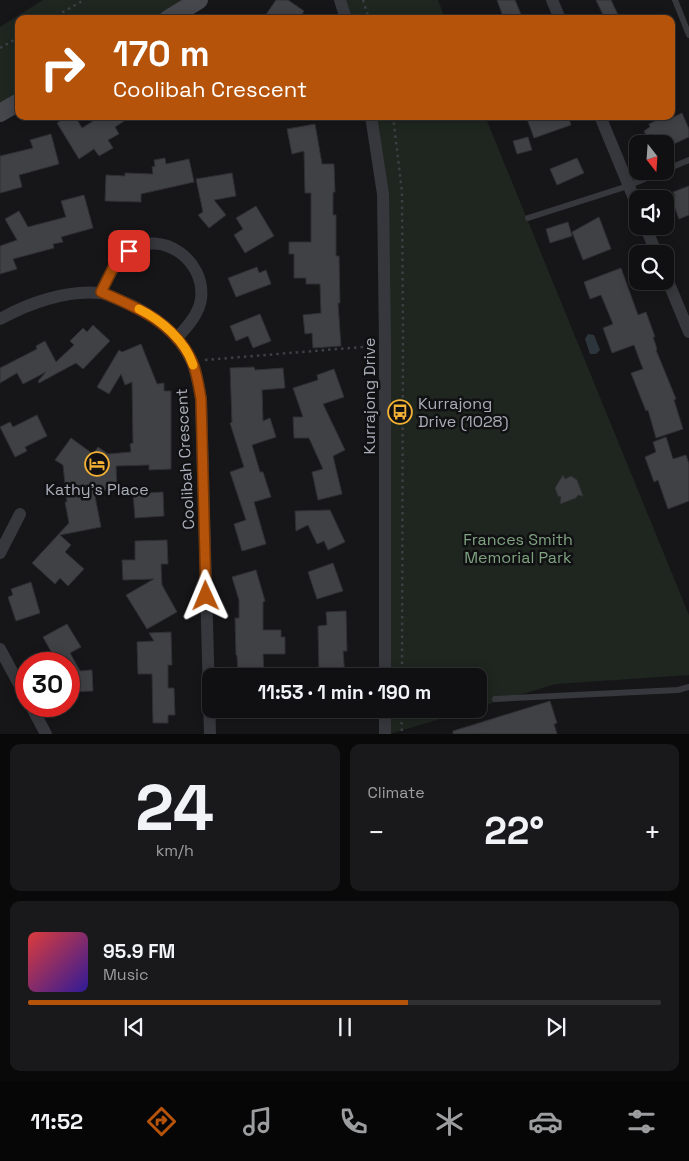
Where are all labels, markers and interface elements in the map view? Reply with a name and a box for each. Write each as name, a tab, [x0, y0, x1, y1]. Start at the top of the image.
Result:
text: 170 m	[113, 32, 210, 76]
icon: right	[30, 35, 95, 100]
text: Coolibah Crescent	[113, 75, 307, 103]
north arrow	[629, 135, 674, 180]
map controls	[629, 135, 674, 290]
button: sound	[629, 190, 674, 235]
pin	[108, 230, 150, 272]
icon: arrive	[115, 237, 143, 265]
button: search	[629, 245, 674, 290]
street label: Kurrajong Drive	[359, 338, 380, 454]
street label: Coolibah Crescent	[171, 388, 199, 530]
place label: Kurrajong Drive (1028)	[418, 393, 508, 432]
bus stop icon: Kurrajong Drive (1028)	[387, 399, 413, 425]
hotel icon: Kathy's Place	[84, 451, 110, 477]
place label: Kathy's Place	[45, 479, 149, 500]
park label: Frances Smith Memorial Park	[463, 529, 573, 568]
position arrow	[179, 569, 231, 621]
speed limit sign: 30	[15, 652, 80, 717]
text: 11:53 · 1 min · 190 m	[258, 680, 431, 705]
text: 24	[135, 766, 214, 849]
text: Climate	[368, 782, 425, 803]
text: 22°	[484, 807, 544, 855]
text: −	[368, 814, 385, 850]
text: +	[644, 814, 661, 850]
text: km/h	[156, 840, 194, 861]
text: 95.9 FM	[103, 939, 175, 964]
text: Music	[103, 964, 149, 985]
icon: previous	[120, 1013, 148, 1041]
icon: pause	[331, 1013, 359, 1041]
icon: next	[542, 1013, 570, 1041]
icon: directions	[144, 1104, 179, 1139]
icon: music	[240, 1104, 275, 1139]
icon: phone	[336, 1104, 371, 1139]
icon: climate	[432, 1104, 467, 1139]
icon: car	[528, 1104, 563, 1139]
icon: filters	[624, 1104, 659, 1139]
text: 11:52	[30, 1107, 83, 1135]

